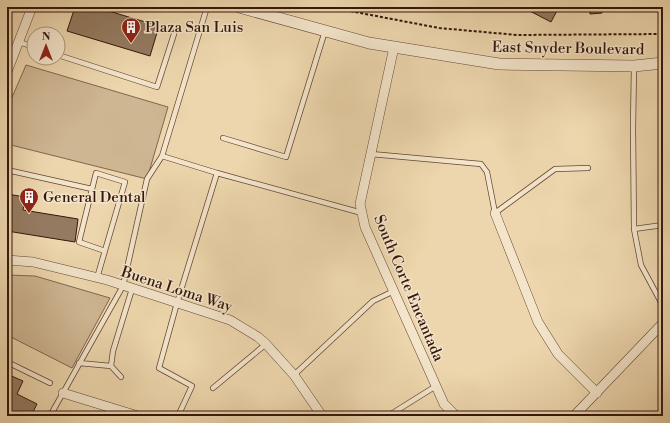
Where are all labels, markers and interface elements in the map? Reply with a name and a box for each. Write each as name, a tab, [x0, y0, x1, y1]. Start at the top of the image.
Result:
building icon: Plaza San Luis	[120, 16, 142, 44]
place label: Plaza San Luis	[145, 18, 243, 37]
north arrow	[26, 26, 66, 66]
text: N	[42, 30, 51, 44]
street label: East Snyder Boulevard	[492, 38, 645, 59]
building icon: General Dental	[18, 186, 40, 214]
place label: General Dental	[43, 188, 146, 207]
street label: South Corte Encantada	[369, 212, 448, 365]
street label: Buena Loma Way	[118, 262, 236, 317]

